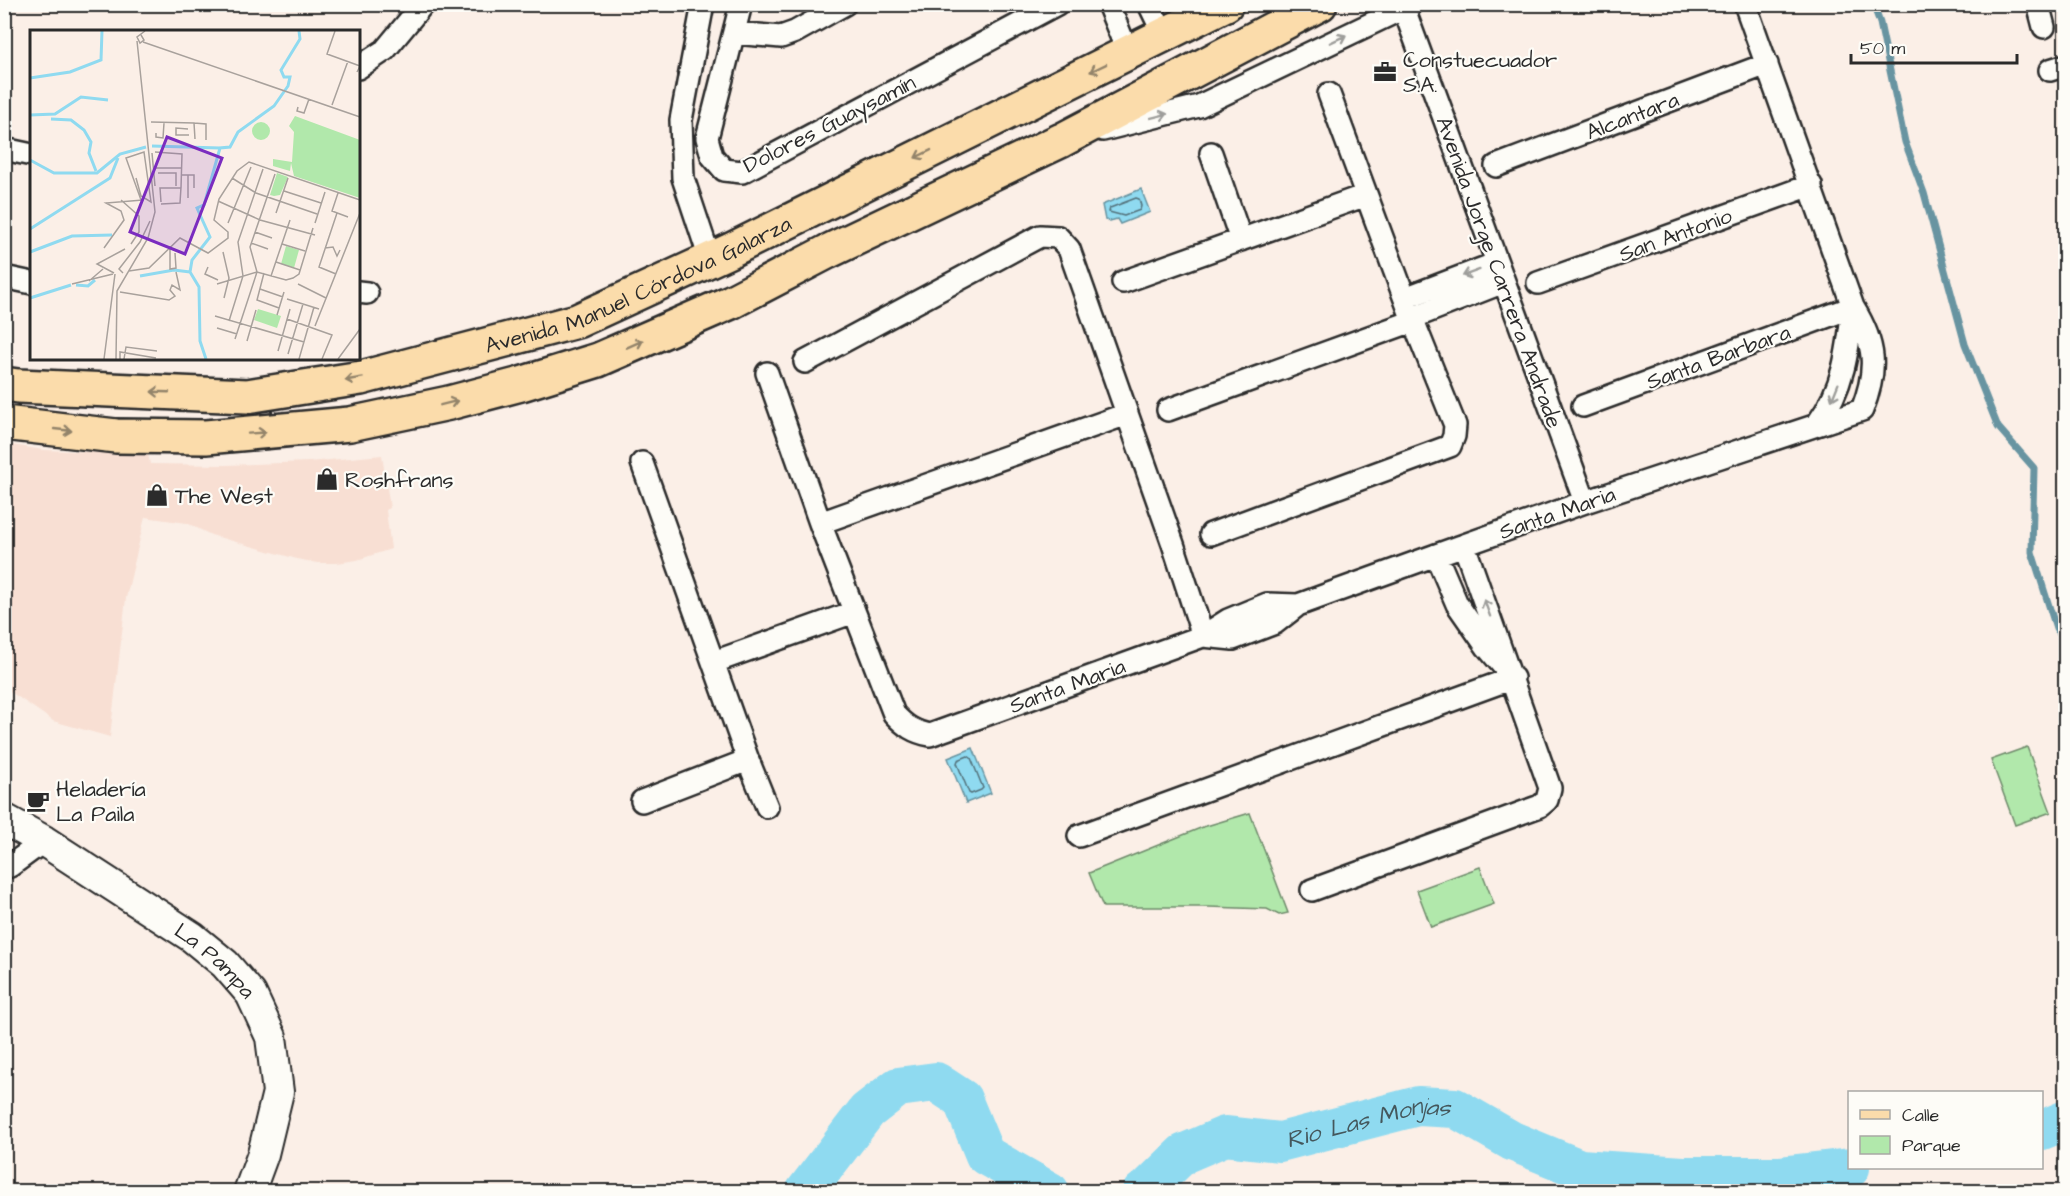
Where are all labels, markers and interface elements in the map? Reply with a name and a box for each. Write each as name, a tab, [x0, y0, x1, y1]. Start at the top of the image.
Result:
scale bar	[1851, 27, 2018, 65]
inset map	[30, 30, 360, 360]
one-way arrow	[1328, 33, 1346, 45]
text: 50 m	[1860, 36, 1905, 61]
place label: Constuecuador S.A.	[1403, 45, 1557, 101]
office icon: Constuecuador S.A.	[1372, 59, 1398, 85]
one-way arrow	[1090, 62, 1107, 74]
street label: Dolores Guaysamín	[738, 67, 922, 182]
street label: Alcantara	[1582, 85, 1683, 148]
one-way arrow	[1149, 109, 1168, 121]
street label: Avenida Jorge Carrera Andrade	[1427, 113, 1569, 433]
one-way arrow	[915, 149, 933, 161]
street label: San Antonio	[1615, 200, 1737, 270]
street label: Avenida Manuel Córdova Galarza	[482, 209, 797, 362]
one-way arrow	[1462, 268, 1481, 279]
street label: Santa Barbara	[1642, 317, 1795, 398]
one-way arrow	[625, 338, 644, 349]
one-way arrow	[345, 374, 364, 385]
one-way arrow	[1829, 383, 1840, 401]
one-way arrow	[151, 387, 171, 398]
one-way arrow	[440, 396, 459, 408]
one-way arrow	[52, 425, 72, 436]
one-way arrow	[247, 427, 267, 438]
place label: Roshfrans	[345, 465, 453, 496]
shop icon: Roshfrans	[314, 466, 340, 492]
street label: Santa Maria	[1495, 479, 1620, 548]
place label: The West	[175, 481, 273, 512]
shop icon: The West	[144, 482, 170, 508]
one-way arrow	[1481, 599, 1492, 618]
street label: Santa Maria	[1005, 651, 1130, 722]
place label: Heladería La Paila	[56, 774, 146, 830]
cafe icon: Heladería La Paila	[25, 788, 51, 814]
street label: La Pampa	[168, 916, 262, 1006]
water label: Rio Las Monjas	[1282, 1089, 1453, 1158]
legend	[1848, 1091, 2043, 1169]
text: Calle	[1902, 1103, 1940, 1128]
text: Parque	[1902, 1133, 1961, 1158]

